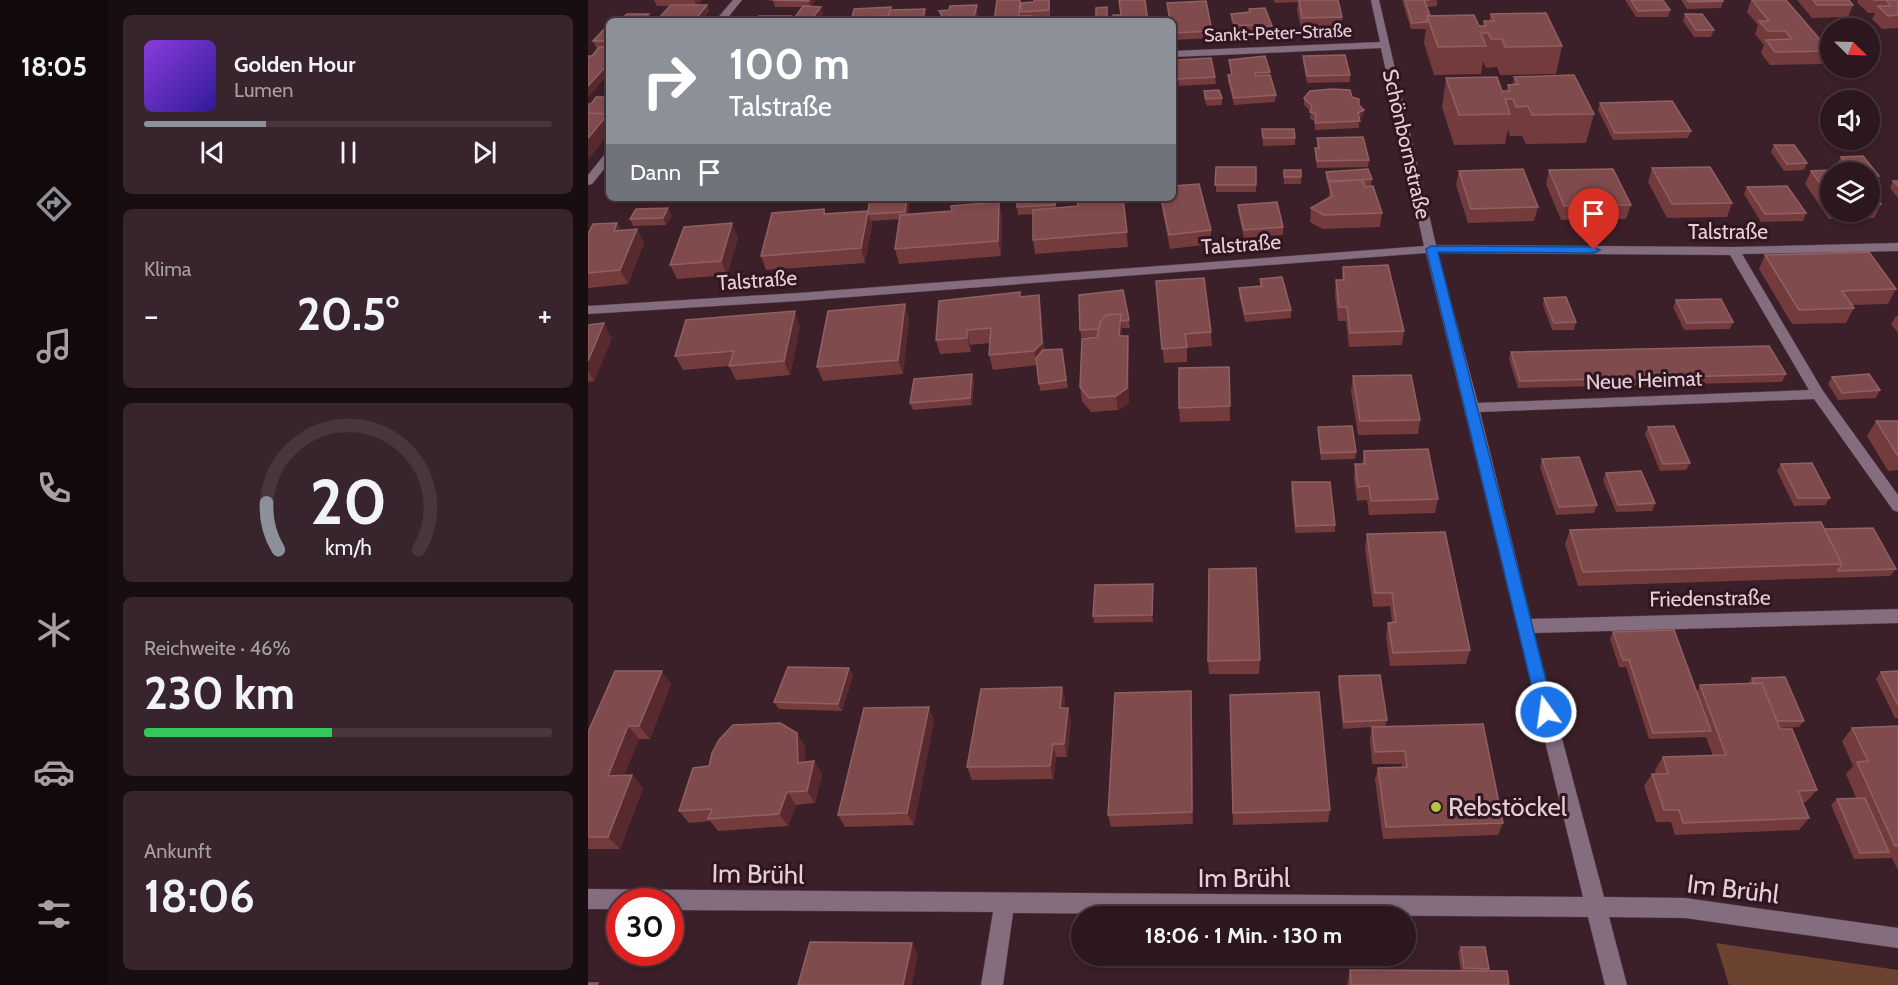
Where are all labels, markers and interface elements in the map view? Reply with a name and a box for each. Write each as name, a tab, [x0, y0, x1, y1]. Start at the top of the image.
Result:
north arrow	[1820, 18, 1880, 78]
map controls	[1820, 18, 1880, 222]
street label: Sankt-Peter-Straße	[1204, 19, 1352, 47]
text: 100 m	[729, 38, 850, 90]
icon: right	[630, 42, 708, 120]
text: 18:05	[21, 50, 87, 83]
text: Golden Hour	[234, 51, 355, 78]
street label: Schönbornstraße	[1378, 67, 1436, 222]
text: Lumen	[234, 78, 293, 102]
text: Talstraße	[729, 90, 832, 123]
button: sound	[1820, 90, 1880, 150]
icon: previous	[196, 136, 229, 169]
icon: pause	[332, 136, 365, 169]
icon: next	[468, 136, 501, 169]
icon: arrive	[693, 156, 726, 189]
text: Dann	[630, 159, 681, 186]
button: layers	[1820, 162, 1880, 222]
icon: directions	[33, 183, 75, 225]
pin	[1568, 188, 1619, 250]
icon: arrive	[1577, 197, 1610, 230]
street label: Talstraße	[1688, 219, 1768, 244]
street label: Talstraße	[1200, 229, 1282, 259]
text: Klima	[144, 257, 191, 281]
street label: Talstraße	[716, 265, 798, 295]
text: 20.5°	[297, 287, 399, 341]
text: −	[144, 295, 159, 335]
text: +	[537, 295, 552, 335]
icon: music	[33, 325, 75, 367]
street label: Neue Heimat	[1585, 365, 1703, 395]
text: 20	[309, 464, 387, 540]
icon: phone	[33, 467, 75, 509]
text: km/h	[325, 534, 371, 560]
street label: Friedenstraße	[1649, 584, 1771, 612]
icon: climate	[33, 609, 75, 651]
text: Reichweite · 46%	[144, 636, 290, 660]
text: 230 km	[144, 666, 295, 720]
position arrow	[1514, 680, 1578, 744]
icon: car	[33, 751, 75, 793]
place label: Rebstöckel	[1448, 791, 1567, 823]
marker: Rebstöckel	[1429, 800, 1443, 814]
text: Ankunft	[144, 839, 211, 863]
street label: Im Brühl	[711, 857, 805, 891]
street label: Im Brühl	[1198, 862, 1290, 894]
street label: Im Brühl	[1685, 867, 1781, 911]
text: 18:06	[144, 869, 255, 923]
speed limit sign: 30	[606, 888, 684, 966]
icon: filters	[33, 893, 75, 935]
text: 18:06 · 1 Min. · 130 m	[1145, 922, 1342, 949]

